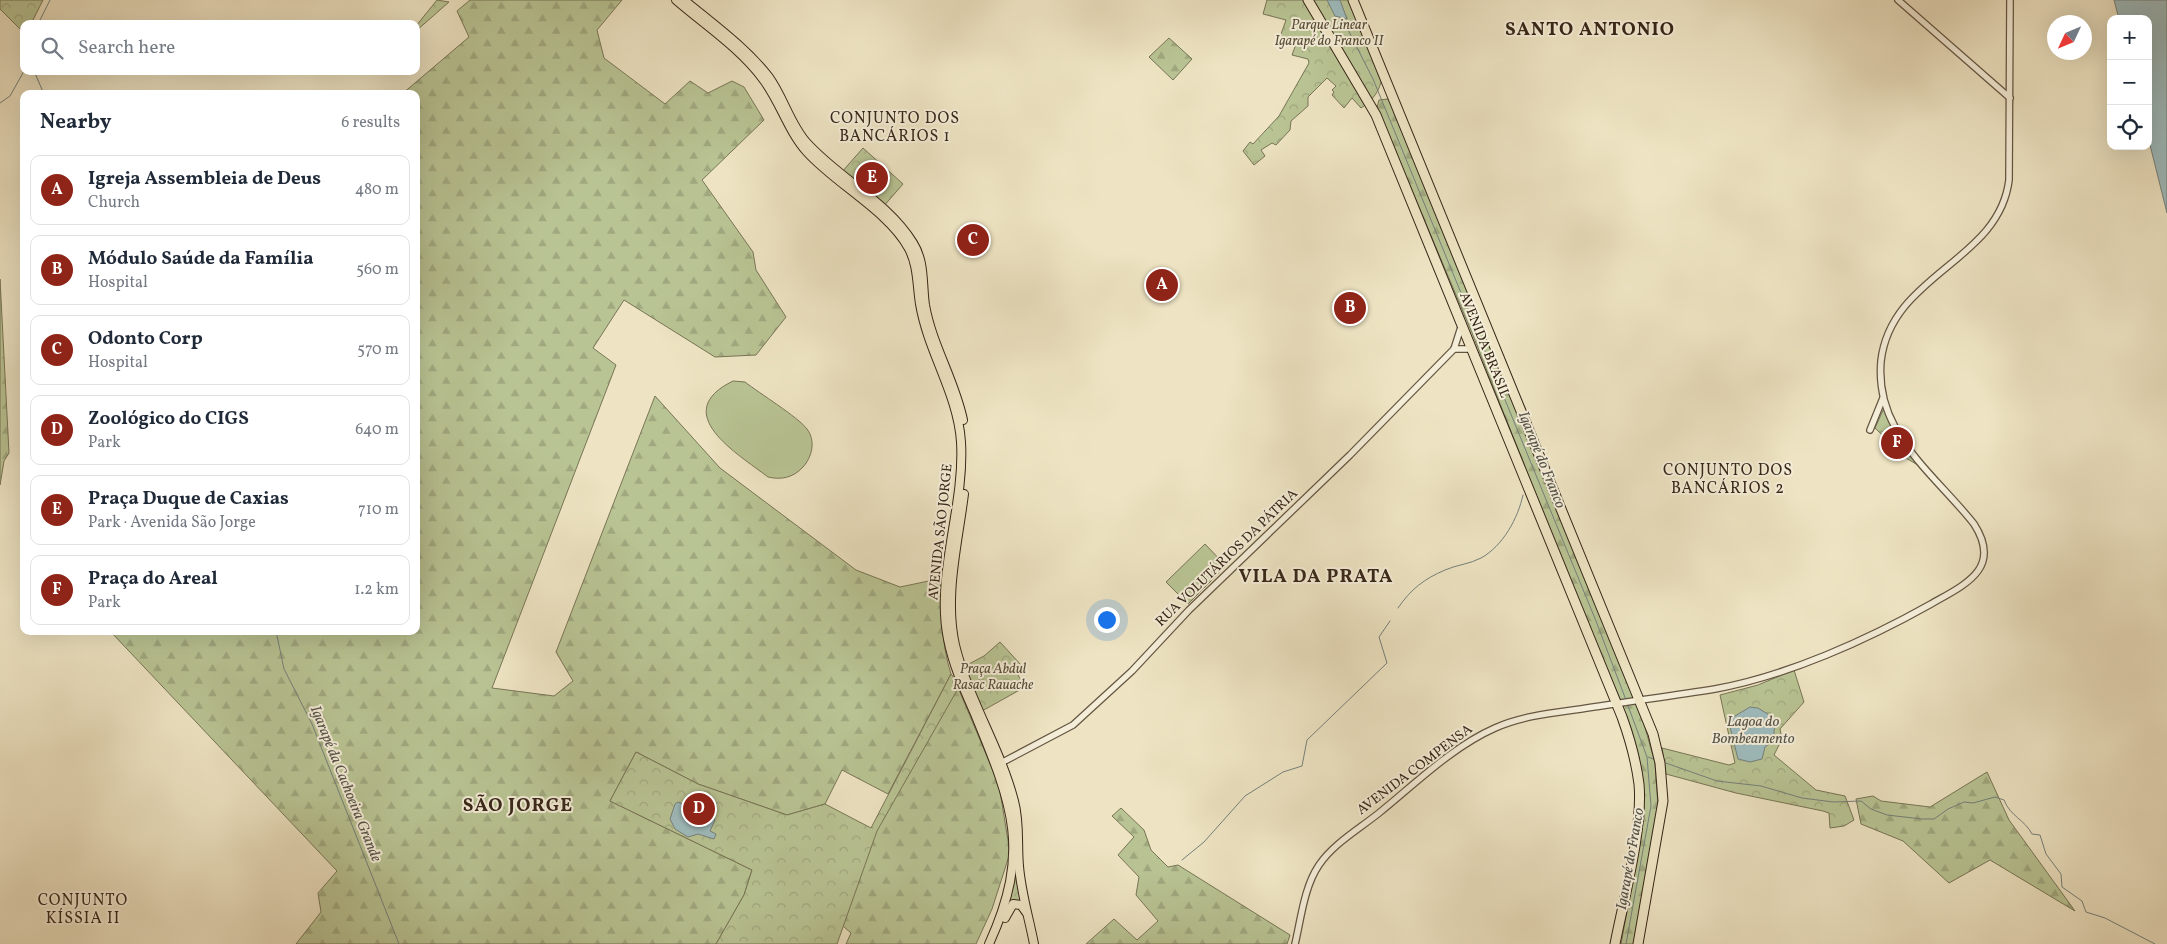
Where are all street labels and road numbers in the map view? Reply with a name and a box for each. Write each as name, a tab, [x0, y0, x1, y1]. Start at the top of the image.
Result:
street label: AVENIDA BRASIL	[1454, 289, 1514, 401]
street label: AVENIDA SÃO JORGE	[924, 463, 958, 601]
street label: RUA VOLUTÁRIOS DA PÁTRIA	[1152, 485, 1302, 631]
street label: AVENIDA COMPENSA	[1353, 720, 1477, 820]

